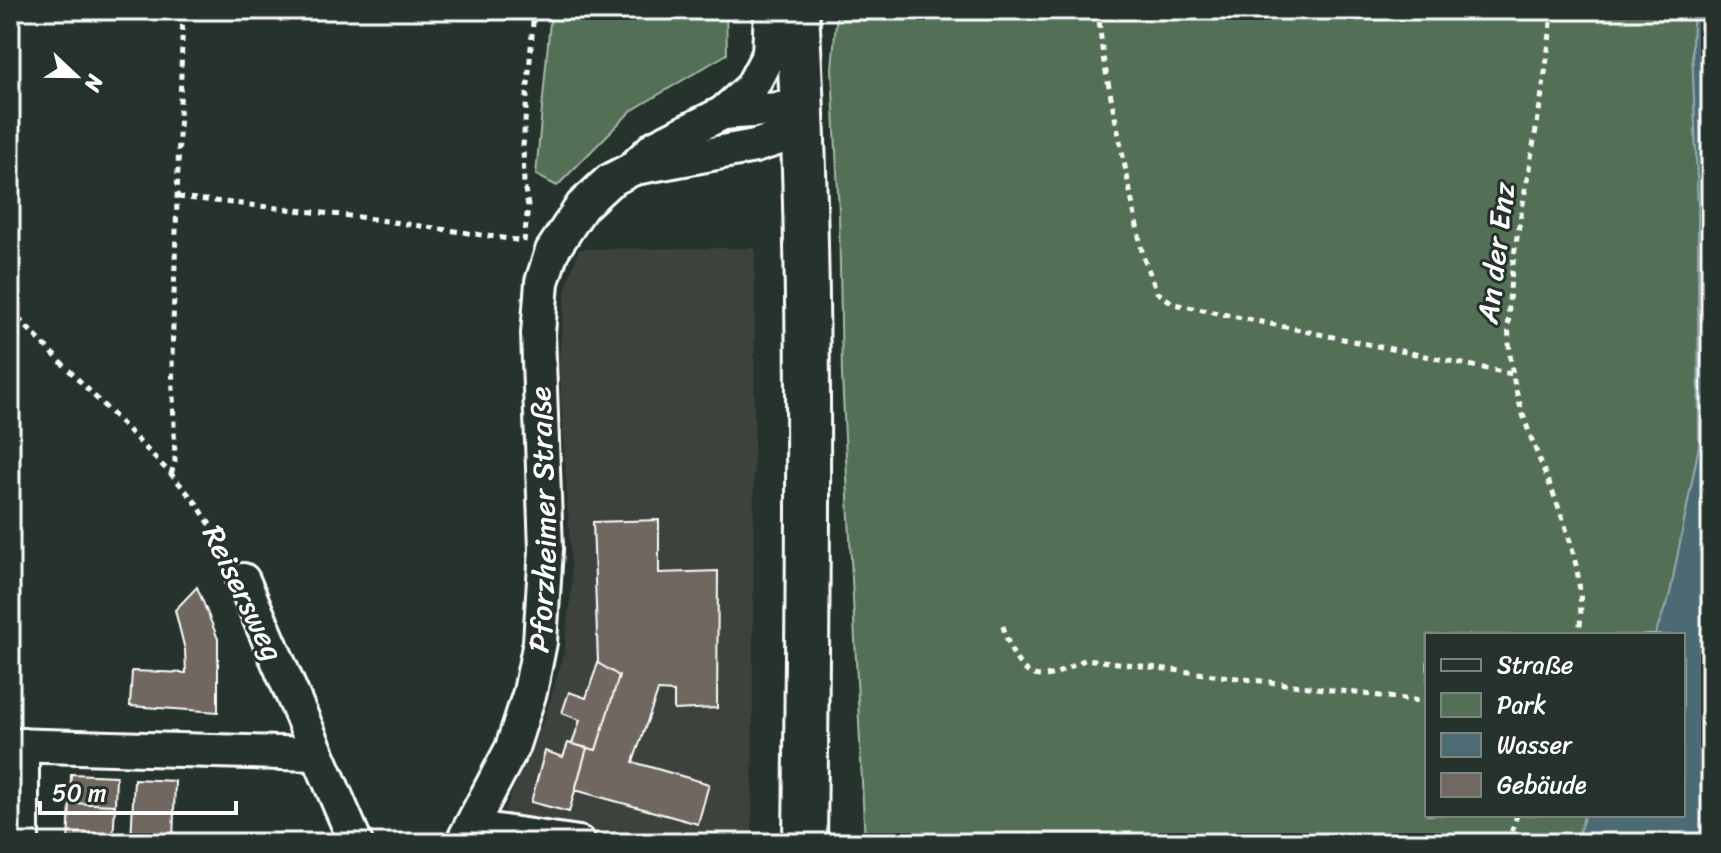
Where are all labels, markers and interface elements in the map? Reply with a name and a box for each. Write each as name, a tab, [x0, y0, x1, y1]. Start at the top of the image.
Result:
north arrow	[36, 36, 116, 116]
text: N	[73, 68, 115, 98]
street label: An der Enz	[1460, 178, 1532, 328]
street label: Pforzheimer Straße	[512, 386, 573, 657]
street label: Reisersweg	[187, 516, 299, 670]
legend	[1425, 633, 1685, 817]
text: Straße	[1497, 644, 1573, 686]
text: Park	[1497, 684, 1546, 726]
text: Wasser	[1497, 724, 1573, 766]
text: Gebäude	[1497, 764, 1587, 806]
scale bar	[40, 765, 236, 815]
text: 50 m	[52, 772, 107, 814]

